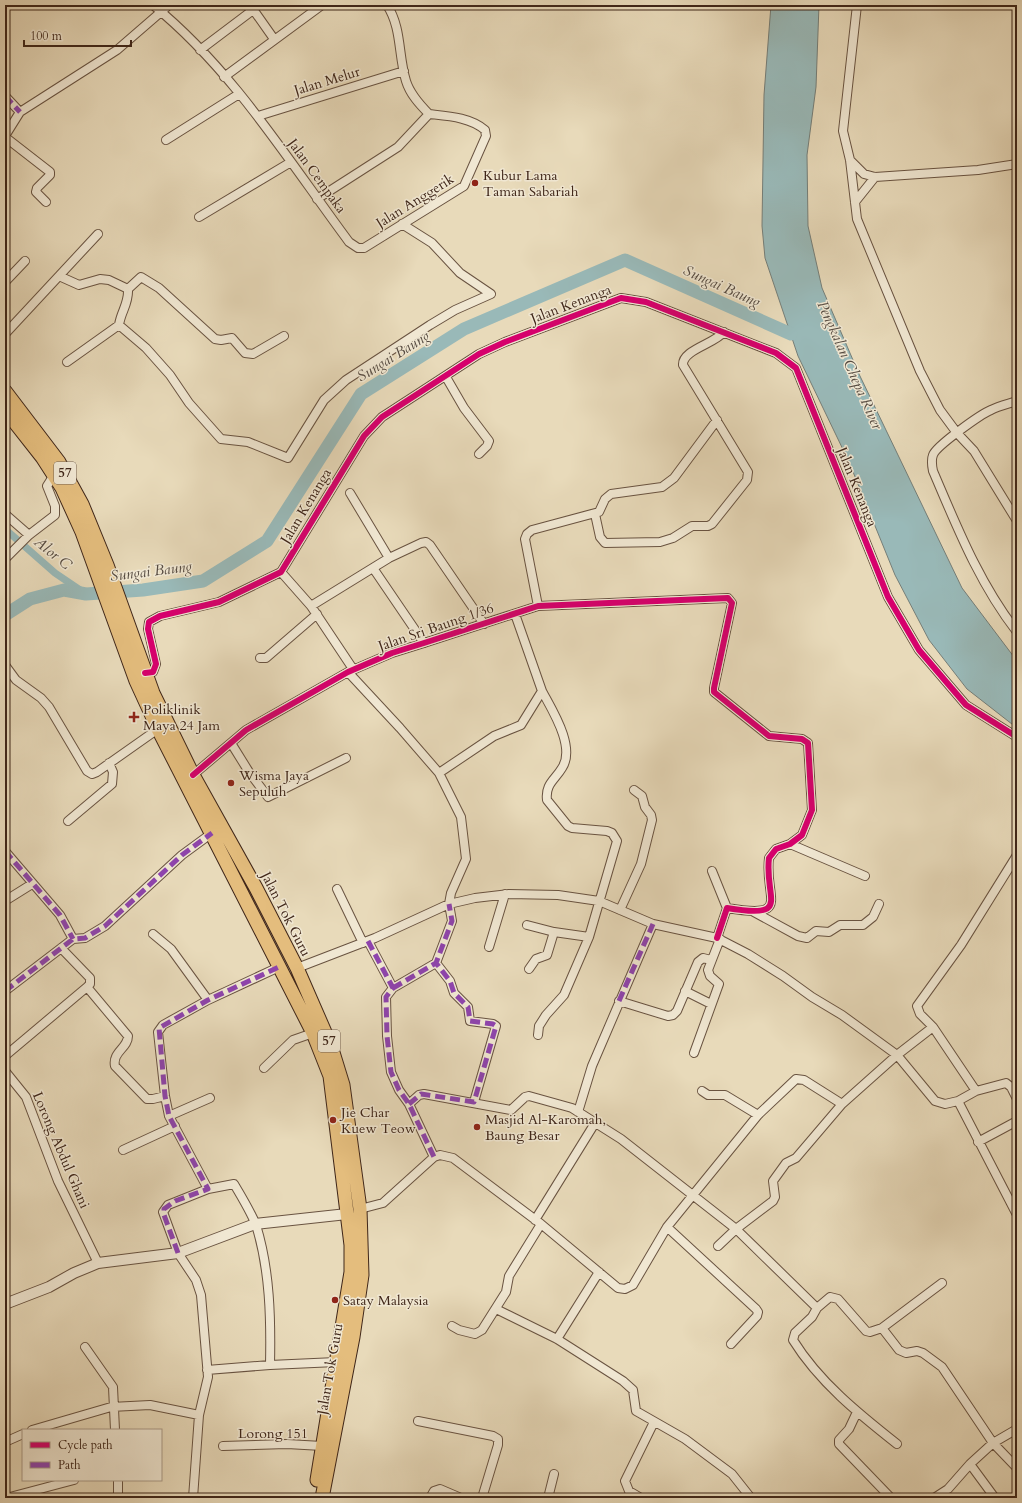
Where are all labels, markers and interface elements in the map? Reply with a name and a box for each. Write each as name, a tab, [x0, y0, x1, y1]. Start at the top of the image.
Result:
scale bar	[24, 22, 131, 48]
text: 100 m	[30, 28, 63, 44]
street label: Jalan Melur	[290, 62, 363, 101]
street label: Jalan Cempaka	[282, 133, 351, 217]
place label: Kubur Lama Taman Sabariah	[483, 166, 579, 201]
street label: Jalan Anggerik	[371, 169, 458, 234]
marker: Kubur Lama Taman Sabariah	[470, 178, 480, 188]
water label: Sungai Baung	[680, 260, 764, 312]
street label: Jalan Kenanga	[526, 280, 614, 329]
water label: Pengkalan Chepa River	[813, 298, 888, 433]
water label: Sungai Baung	[353, 326, 433, 386]
street label: Jalan Kenanga	[832, 442, 882, 530]
road number: 57	[54, 462, 76, 484]
street label: Jalan Kenanga	[275, 465, 336, 549]
water label: Alor C	[29, 531, 77, 575]
water label: Sungai Baung	[109, 556, 193, 586]
street label: Jalan Sri Baung 1/36	[374, 598, 496, 656]
place label: Poliklinik Maya 24 Jam	[143, 700, 220, 735]
marker: Poliklinik Maya 24 Jam	[128, 711, 140, 723]
place label: Wisma Jaya Sepuluh	[238, 766, 309, 801]
marker: Wisma Jaya Sepuluh	[226, 778, 236, 788]
street label: Jalan Tok Guru	[256, 867, 316, 960]
road number: 57	[318, 1030, 340, 1052]
street label: Lorong Abdul Ghani	[28, 1089, 94, 1211]
place label: Jie Char Kuew Teow	[339, 1103, 417, 1138]
place label: Masjid Al-Karomah, Baung Besar	[485, 1110, 606, 1145]
marker: Jie Char Kuew Teow	[328, 1115, 338, 1125]
marker: Masjid Al-Karomah, Baung Besar	[472, 1122, 482, 1132]
place label: Satay Malaysia	[343, 1291, 429, 1310]
marker: Satay Malaysia	[330, 1295, 340, 1305]
street label: Jalan Tok Guru	[312, 1321, 347, 1418]
street label: Lorong 151	[238, 1424, 308, 1443]
legend	[22, 1429, 162, 1481]
text: Cycle path	[58, 1437, 113, 1453]
text: Path	[58, 1457, 81, 1473]

